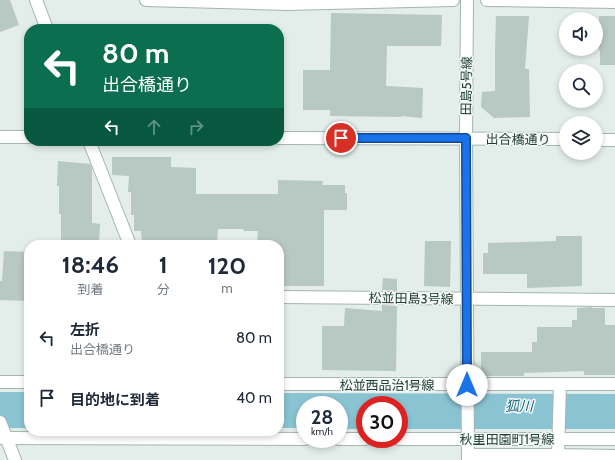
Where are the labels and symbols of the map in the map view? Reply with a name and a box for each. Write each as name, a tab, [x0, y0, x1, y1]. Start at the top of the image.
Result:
street label: 田島5号線	[457, 56, 475, 116]
pin	[324, 121, 358, 155]
street label: 出合橋通り	[485, 130, 551, 148]
street label: 松並田島3号線	[368, 289, 454, 307]
position arrow	[446, 364, 488, 406]
street label: 松並西品治1号線	[339, 377, 435, 393]
speed limit sign: 30	[356, 396, 408, 448]
water label: 狐川	[505, 397, 535, 415]
street label: 秋里田園町1号線	[459, 431, 555, 447]

